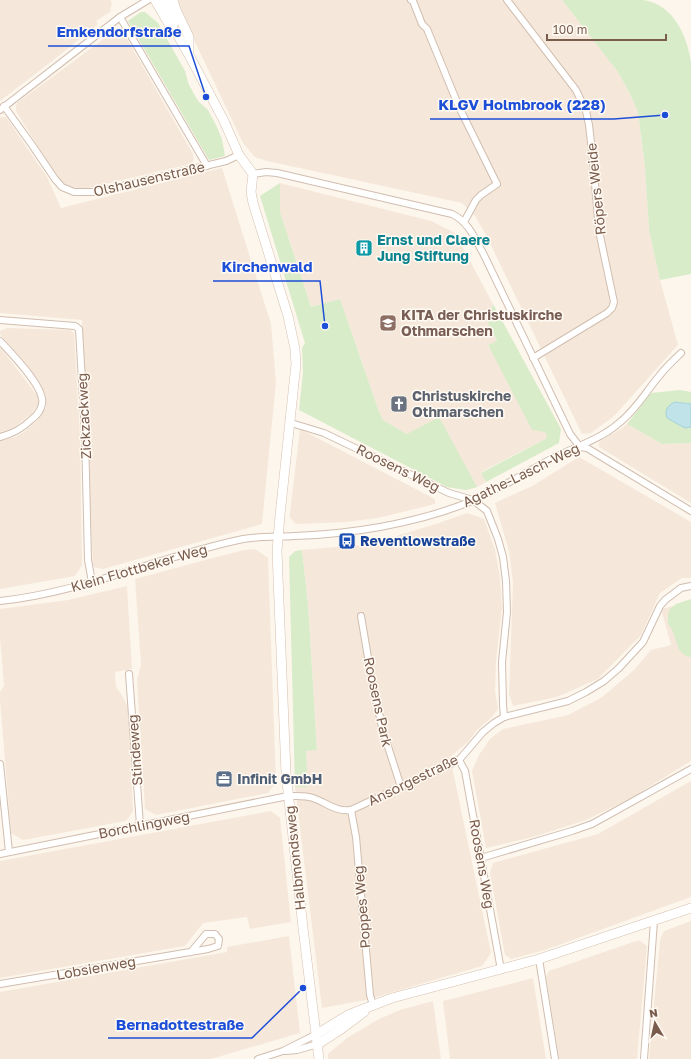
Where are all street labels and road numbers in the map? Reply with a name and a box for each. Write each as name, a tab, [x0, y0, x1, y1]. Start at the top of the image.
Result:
street label: Röpers Weide	[582, 142, 609, 236]
street label: Olshausenstraße	[91, 157, 206, 200]
street label: Zickzackweg	[73, 372, 94, 460]
street label: Agathe-Lasch-Weg	[460, 439, 582, 510]
street label: Roosens Weg	[354, 440, 443, 495]
street label: Klein Flottbeker Weg	[69, 540, 209, 595]
street label: Roosens Park	[361, 655, 396, 749]
street label: Stindeweg	[124, 714, 145, 786]
street label: Ansorgestraße	[365, 750, 461, 809]
street label: Halbmondsweg	[281, 805, 308, 911]
street label: Borchlingweg	[97, 807, 191, 842]
street label: Roosens Weg	[466, 818, 499, 910]
street label: Poppes Weg	[349, 865, 374, 949]
street label: Lobsienweg	[55, 952, 137, 983]

